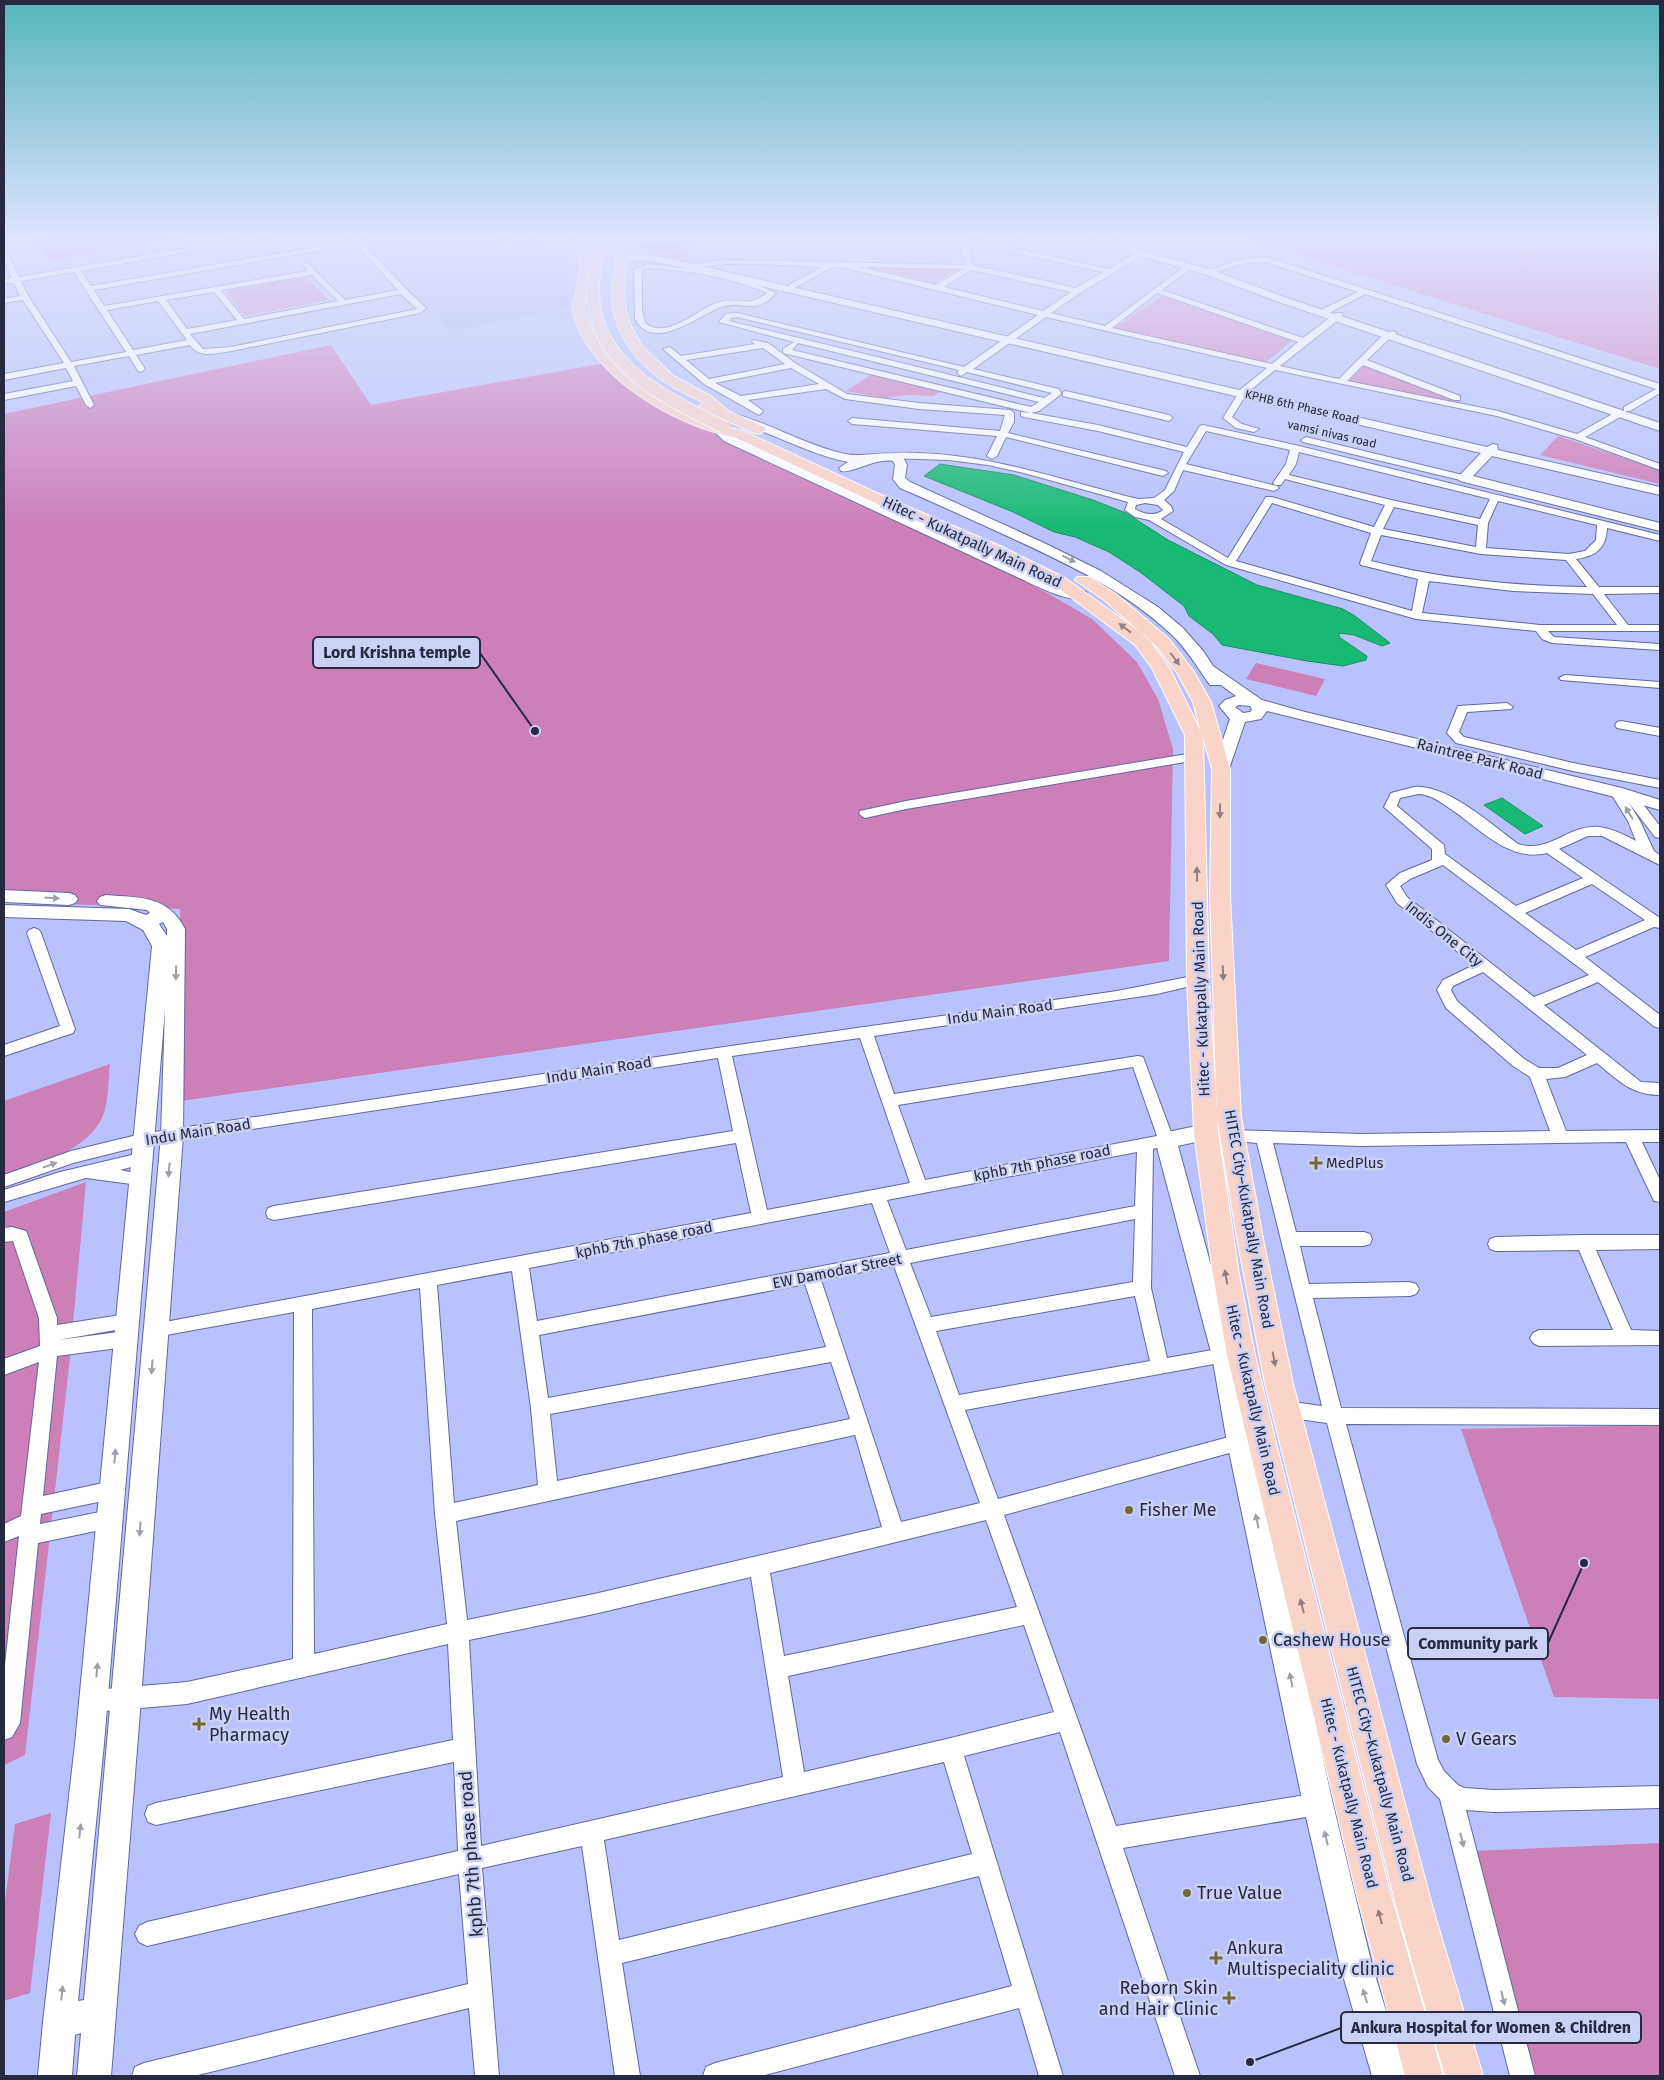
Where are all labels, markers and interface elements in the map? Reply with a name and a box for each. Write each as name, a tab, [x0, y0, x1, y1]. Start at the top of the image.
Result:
street label: KPHB 6th Phase Road	[1244, 387, 1360, 427]
street label: vamsi nivas road	[1286, 417, 1378, 451]
street label: Hitec - Kukatpally Main Road	[880, 493, 1064, 591]
one-way arrow	[1062, 555, 1076, 563]
one-way arrow	[1119, 622, 1132, 633]
callout: Lord Krishna temple	[313, 637, 480, 668]
text: Lord Krishna temple	[323, 643, 471, 662]
one-way arrow	[1170, 652, 1180, 666]
street label: Raintree Park Road	[1415, 735, 1545, 783]
one-way arrow	[1216, 803, 1224, 819]
one-way arrow	[1624, 807, 1634, 820]
one-way arrow	[1193, 865, 1201, 881]
one-way arrow	[45, 895, 61, 903]
street label: Indis One City	[1402, 897, 1487, 971]
street label: Hitec - Kukatpally Main Road	[1189, 901, 1213, 1097]
one-way arrow	[171, 965, 179, 981]
one-way arrow	[1219, 966, 1227, 982]
street label: Indu Main Road	[946, 996, 1054, 1028]
street label: Indu Main Road	[545, 1053, 653, 1087]
street label: HITEC City–Kukatpally Main Road	[1221, 1108, 1277, 1330]
street label: Indu Main Road	[144, 1115, 252, 1149]
street label: kphb 7th phase road	[972, 1141, 1112, 1185]
place label: MedPlus	[1326, 1154, 1384, 1172]
marker: MedPlus	[1310, 1157, 1322, 1169]
one-way arrow	[42, 1161, 57, 1168]
one-way arrow	[164, 1162, 172, 1178]
street label: kphb 7th phase road	[574, 1218, 714, 1262]
street label: EW Damodar Street	[771, 1250, 904, 1292]
one-way arrow	[1222, 1269, 1230, 1285]
street label: Hitec - Kukatpally Main Road	[1222, 1303, 1284, 1497]
one-way arrow	[1270, 1351, 1278, 1367]
one-way arrow	[148, 1359, 156, 1375]
one-way arrow	[112, 1447, 120, 1463]
place label: Fisher Me	[1139, 1499, 1217, 1521]
marker: Fisher Me	[1123, 1504, 1135, 1516]
one-way arrow	[1253, 1513, 1261, 1528]
one-way arrow	[135, 1521, 143, 1537]
one-way arrow	[1298, 1599, 1306, 1614]
callout: Community park	[1408, 1628, 1548, 1659]
place label: Cashew House	[1273, 1629, 1390, 1651]
marker: Cashew House	[1257, 1634, 1269, 1646]
text: Community park	[1418, 1634, 1538, 1653]
one-way arrow	[93, 1661, 101, 1677]
street label: HITEC City–Kukatpally Main Road	[1343, 1664, 1417, 1884]
one-way arrow	[1287, 1672, 1295, 1687]
street label: Hitec - Kukatpally Main Road	[1317, 1696, 1381, 1890]
place label: My Health Pharmacy	[209, 1703, 290, 1746]
marker: My Health Pharmacy	[193, 1718, 205, 1730]
place label: V Gears	[1456, 1728, 1517, 1750]
marker: V Gears	[1440, 1733, 1452, 1745]
street label: kphb 7th phase road	[454, 1770, 488, 1938]
one-way arrow	[76, 1823, 84, 1839]
one-way arrow	[1322, 1831, 1330, 1846]
one-way arrow	[1458, 1833, 1466, 1848]
place label: True Value	[1197, 1882, 1282, 1904]
marker: True Value	[1181, 1887, 1193, 1899]
one-way arrow	[1376, 1909, 1384, 1924]
place label: Ankura Multispeciality clinic	[1227, 1937, 1394, 1980]
marker: Ankura Multispeciality clinic	[1209, 1951, 1223, 1965]
place label: Reborn Skin and Hair Clinic	[1099, 1977, 1218, 2020]
one-way arrow	[58, 1985, 66, 2001]
one-way arrow	[1361, 1988, 1369, 2003]
one-way arrow	[1499, 1990, 1507, 2005]
marker: Reborn Skin and Hair Clinic	[1222, 1991, 1236, 2005]
callout: Ankura Hospital for Women & Children	[1341, 2012, 1641, 2043]
text: Ankura Hospital for Women & Children	[1350, 2018, 1631, 2037]

